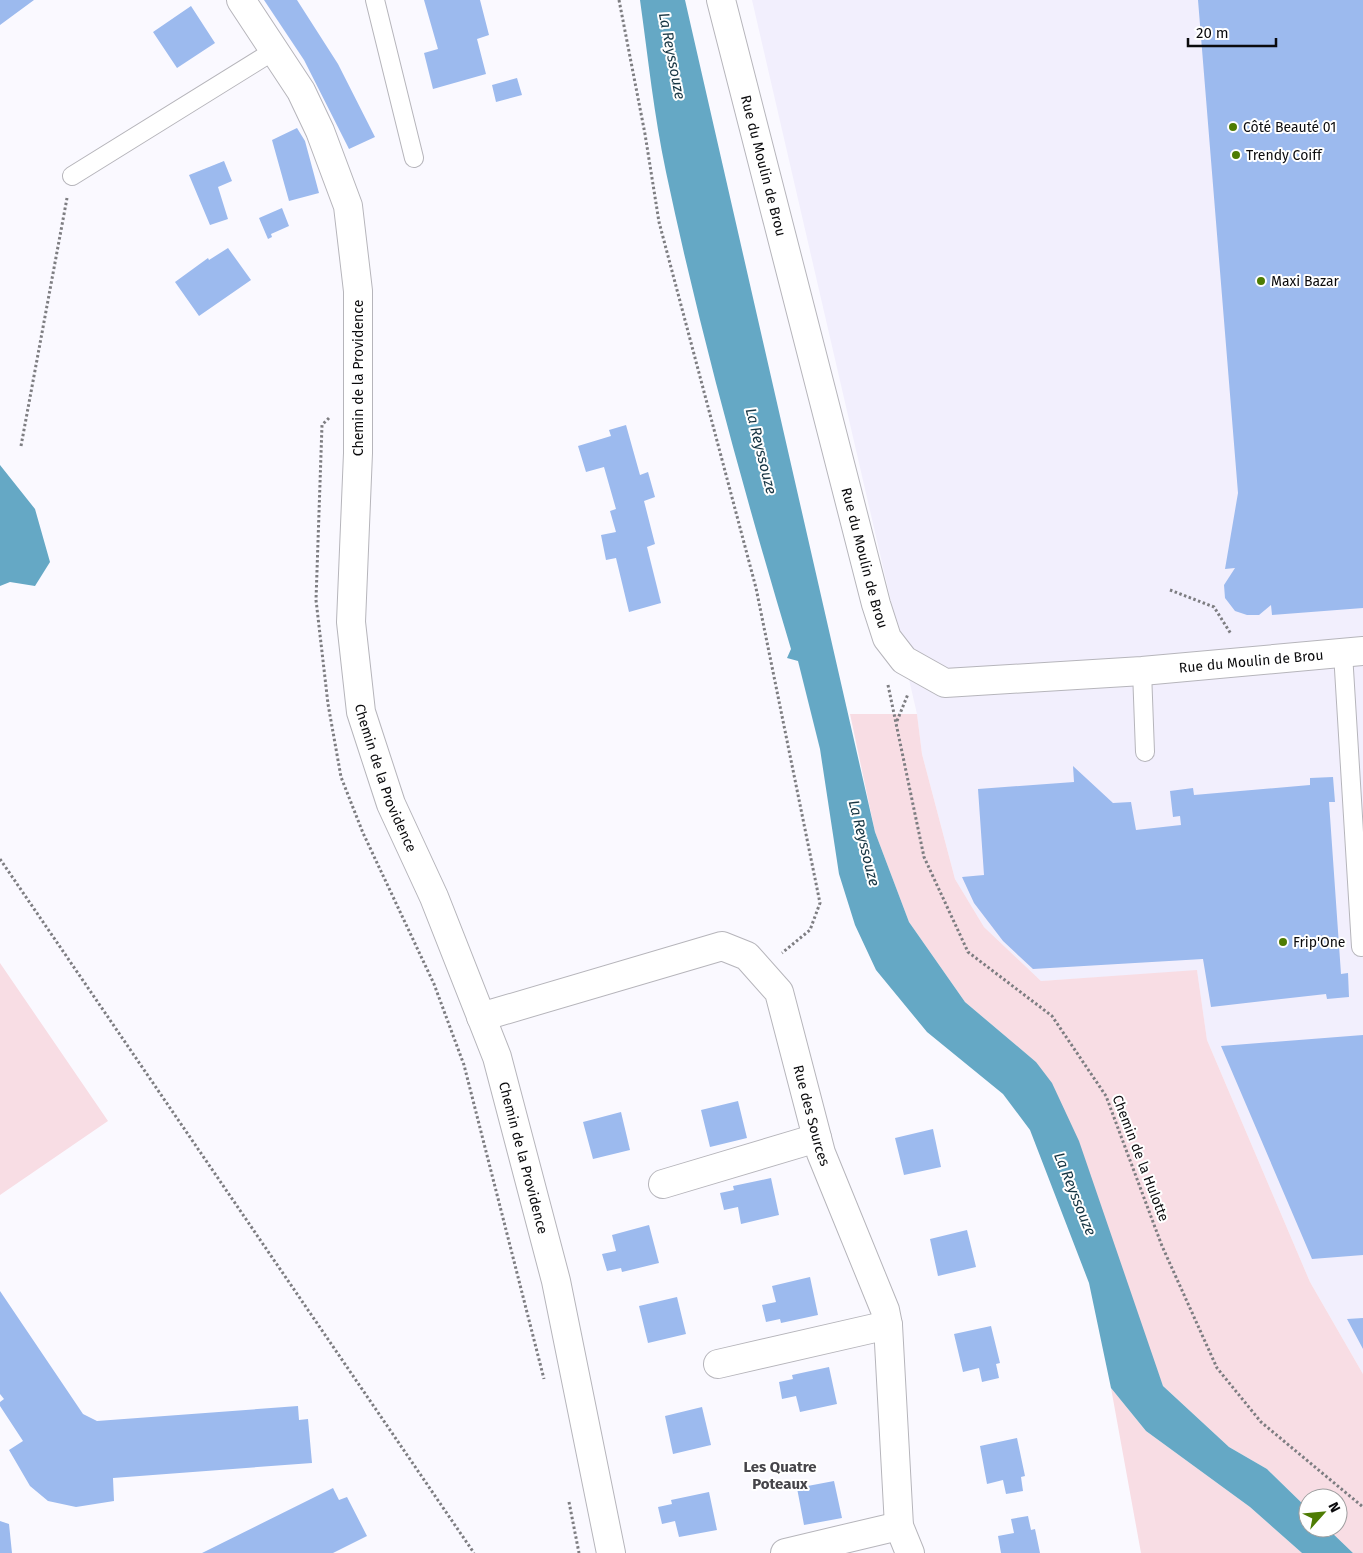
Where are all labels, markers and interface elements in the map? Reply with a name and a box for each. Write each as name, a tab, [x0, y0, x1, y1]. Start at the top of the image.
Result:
water label: La Reyssouze	[655, 11, 689, 101]
scale bar	[1188, 15, 1276, 47]
text: 20 m	[1196, 24, 1229, 42]
street label: Rue du Moulin de Brou	[737, 93, 789, 238]
place label: Côté Beauté 01	[1243, 119, 1336, 136]
marker: Côté Beauté 01	[1227, 121, 1239, 133]
place label: Trendy Coiff	[1246, 147, 1323, 164]
marker: Trendy Coiff	[1230, 149, 1242, 161]
place label: Maxi Bazar	[1271, 273, 1340, 290]
marker: Maxi Bazar	[1255, 275, 1267, 287]
street label: Chemin de la Providence	[350, 300, 367, 456]
water label: La Reyssouze	[742, 406, 780, 496]
street label: Rue du Moulin de Brou	[837, 486, 891, 631]
street label: Rue du Moulin de Brou	[1178, 647, 1324, 677]
street label: Chemin de la Providence	[351, 703, 420, 855]
water label: La Reyssouze	[845, 798, 883, 888]
place label: Frip'One	[1293, 934, 1346, 951]
marker: Frip'One	[1277, 936, 1289, 948]
street label: Rue des Sources	[789, 1063, 834, 1169]
street label: Chemin de la Providence	[495, 1080, 551, 1236]
street label: Chemin de la Hulotte	[1109, 1093, 1172, 1224]
water label: La Reyssouze	[1050, 1150, 1100, 1238]
district label: Les Quatre Poteaux	[743, 1458, 817, 1493]
north arrow	[1298, 1488, 1348, 1538]
text: N	[1324, 1499, 1344, 1515]

